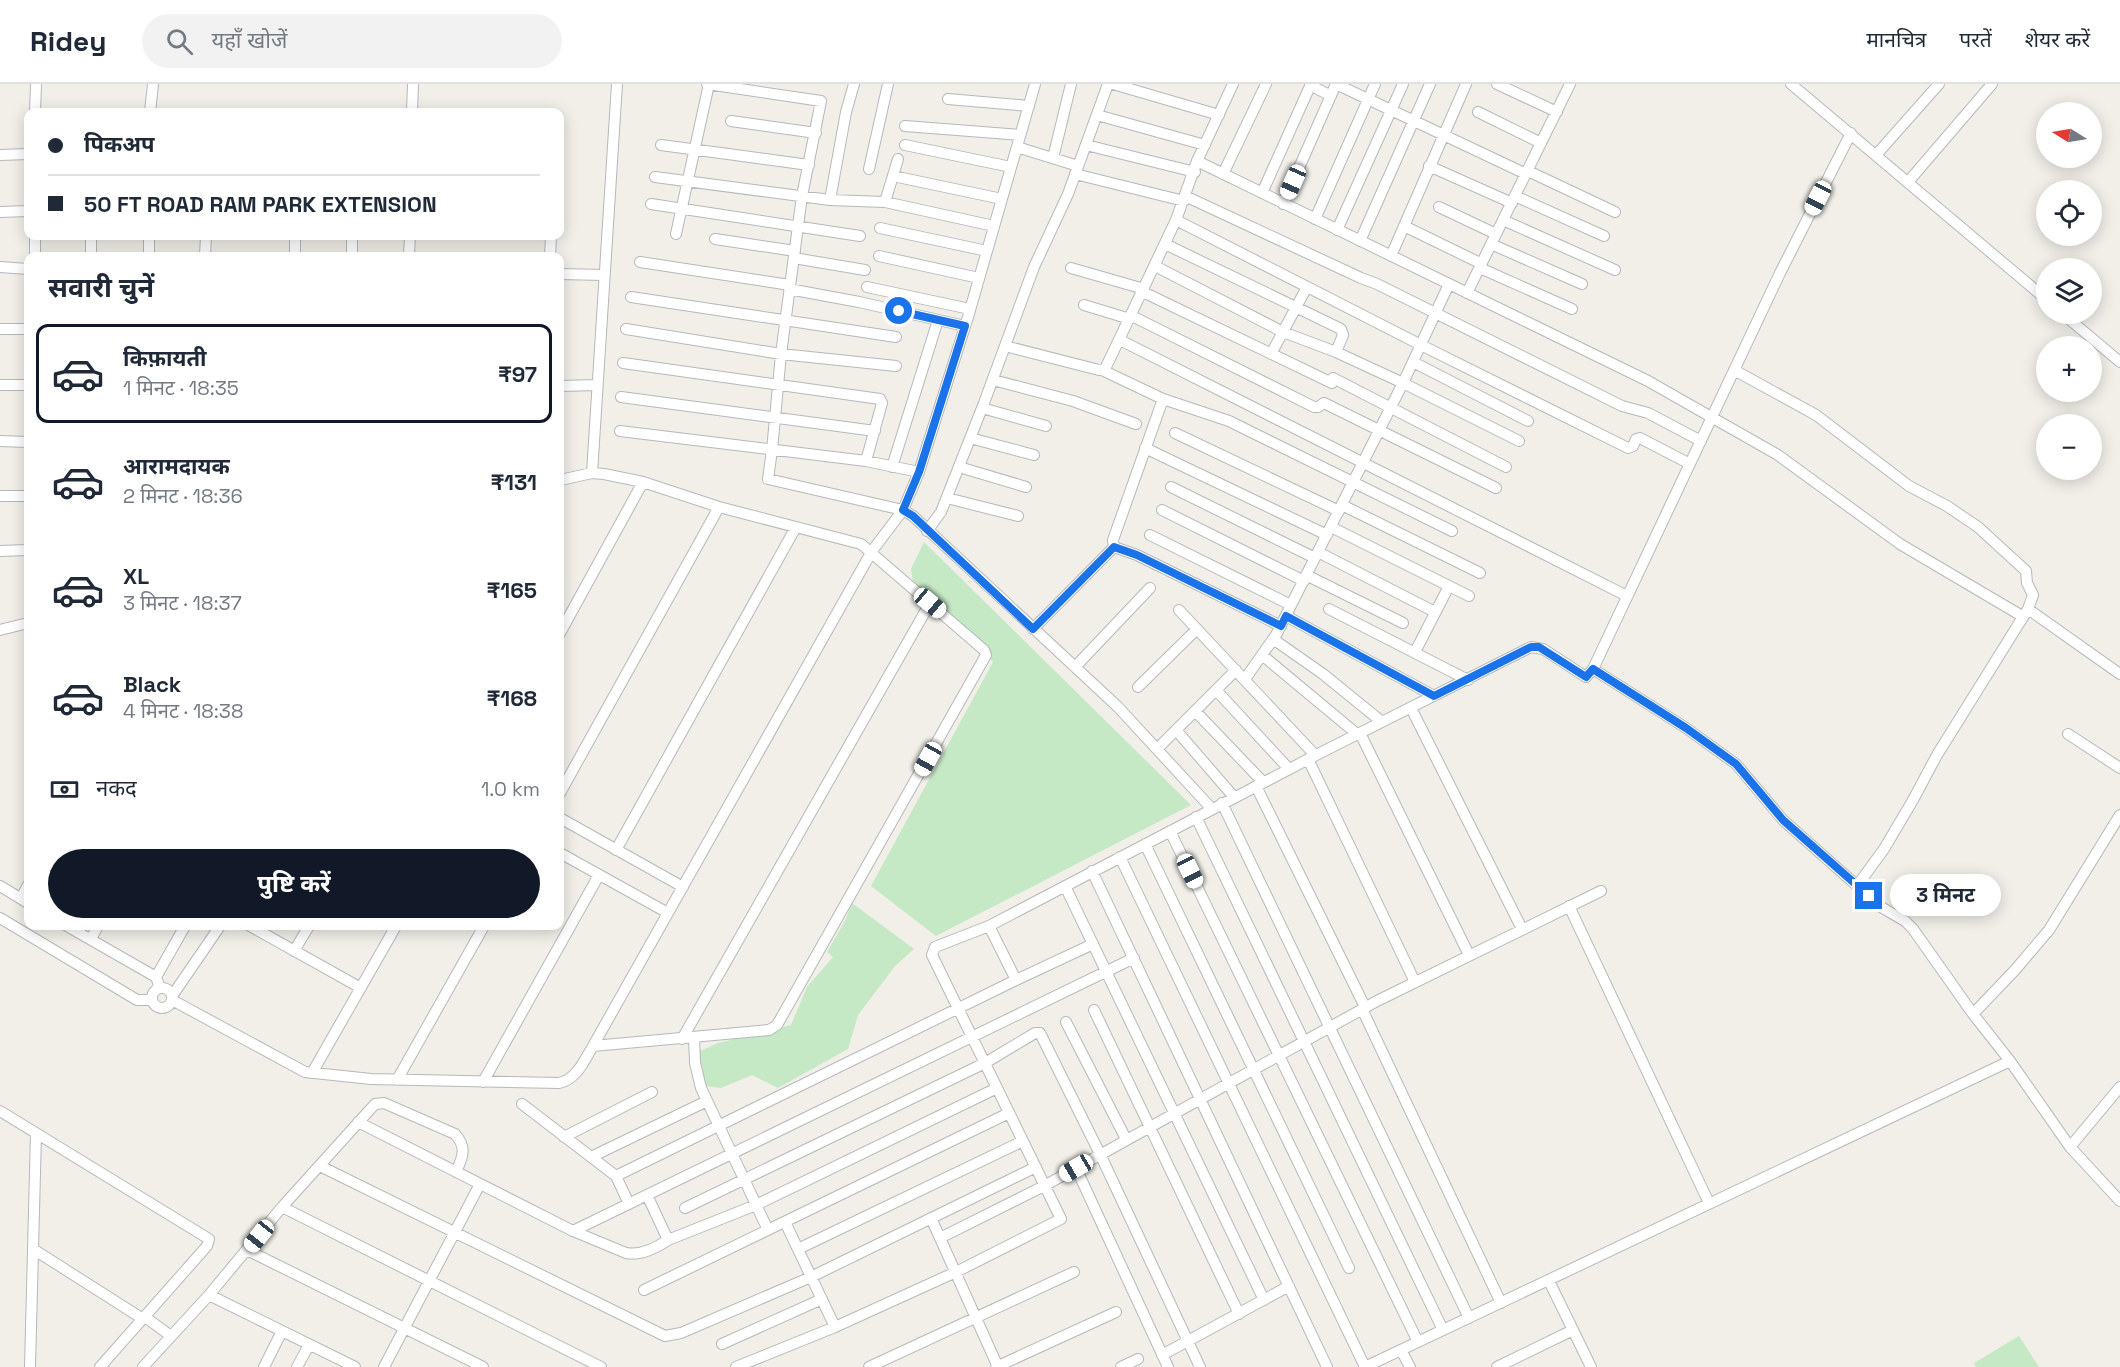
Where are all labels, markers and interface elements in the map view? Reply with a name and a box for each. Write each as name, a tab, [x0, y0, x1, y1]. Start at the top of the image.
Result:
search box	[142, 14, 562, 68]
text: Ridey	[30, 23, 106, 59]
icon: search	[163, 25, 196, 58]
text: यहाँ खोजें	[211, 26, 287, 54]
text: मानचित्र	[1866, 26, 1926, 53]
text: परतें	[1959, 26, 1992, 53]
text: शेयर करें	[2025, 26, 2090, 53]
north arrow	[2036, 102, 2102, 168]
map controls	[2036, 102, 2102, 480]
text: पिकअप	[84, 130, 155, 158]
car	[1277, 162, 1309, 202]
car	[1802, 178, 1834, 218]
button: locate	[2036, 180, 2102, 246]
text: 50 FT ROAD RAM PARK EXTENSION	[84, 190, 437, 218]
button: layers	[2036, 258, 2102, 324]
text: सवारी चुनें	[48, 270, 154, 305]
route start	[885, 297, 912, 324]
button: +	[2036, 336, 2102, 402]
text: किफ़ायती	[123, 344, 207, 372]
icon: car	[51, 347, 105, 401]
text: ₹97	[498, 360, 537, 388]
text: 1 मिनट · 18:35	[123, 375, 239, 401]
button: −	[2036, 414, 2102, 480]
text: आरामदायक	[123, 452, 230, 480]
icon: car	[51, 455, 105, 509]
text: ₹131	[490, 468, 537, 496]
text: 2 मिनट · 18:36	[123, 483, 243, 509]
text: XL	[123, 562, 149, 590]
icon: car	[51, 563, 105, 617]
text: ₹165	[487, 576, 537, 604]
car	[910, 585, 950, 621]
text: 3 मिनट · 18:37	[123, 590, 242, 616]
text: Black	[123, 670, 181, 698]
icon: car	[51, 671, 105, 725]
text: ₹168	[487, 684, 537, 712]
text: 4 मिनट · 18:38	[123, 698, 243, 724]
car	[911, 739, 945, 779]
icon: cash	[48, 773, 81, 806]
text: नकद	[96, 774, 137, 802]
text: 1.0 km	[481, 776, 540, 802]
button: पुष्टि करें	[48, 849, 540, 918]
car	[1174, 851, 1206, 891]
callout: 3 मिनट	[1890, 875, 2001, 917]
route end	[1855, 882, 1882, 909]
text: 3 मिनट	[1916, 882, 1975, 908]
car	[1056, 1151, 1096, 1185]
car	[241, 1216, 277, 1256]

